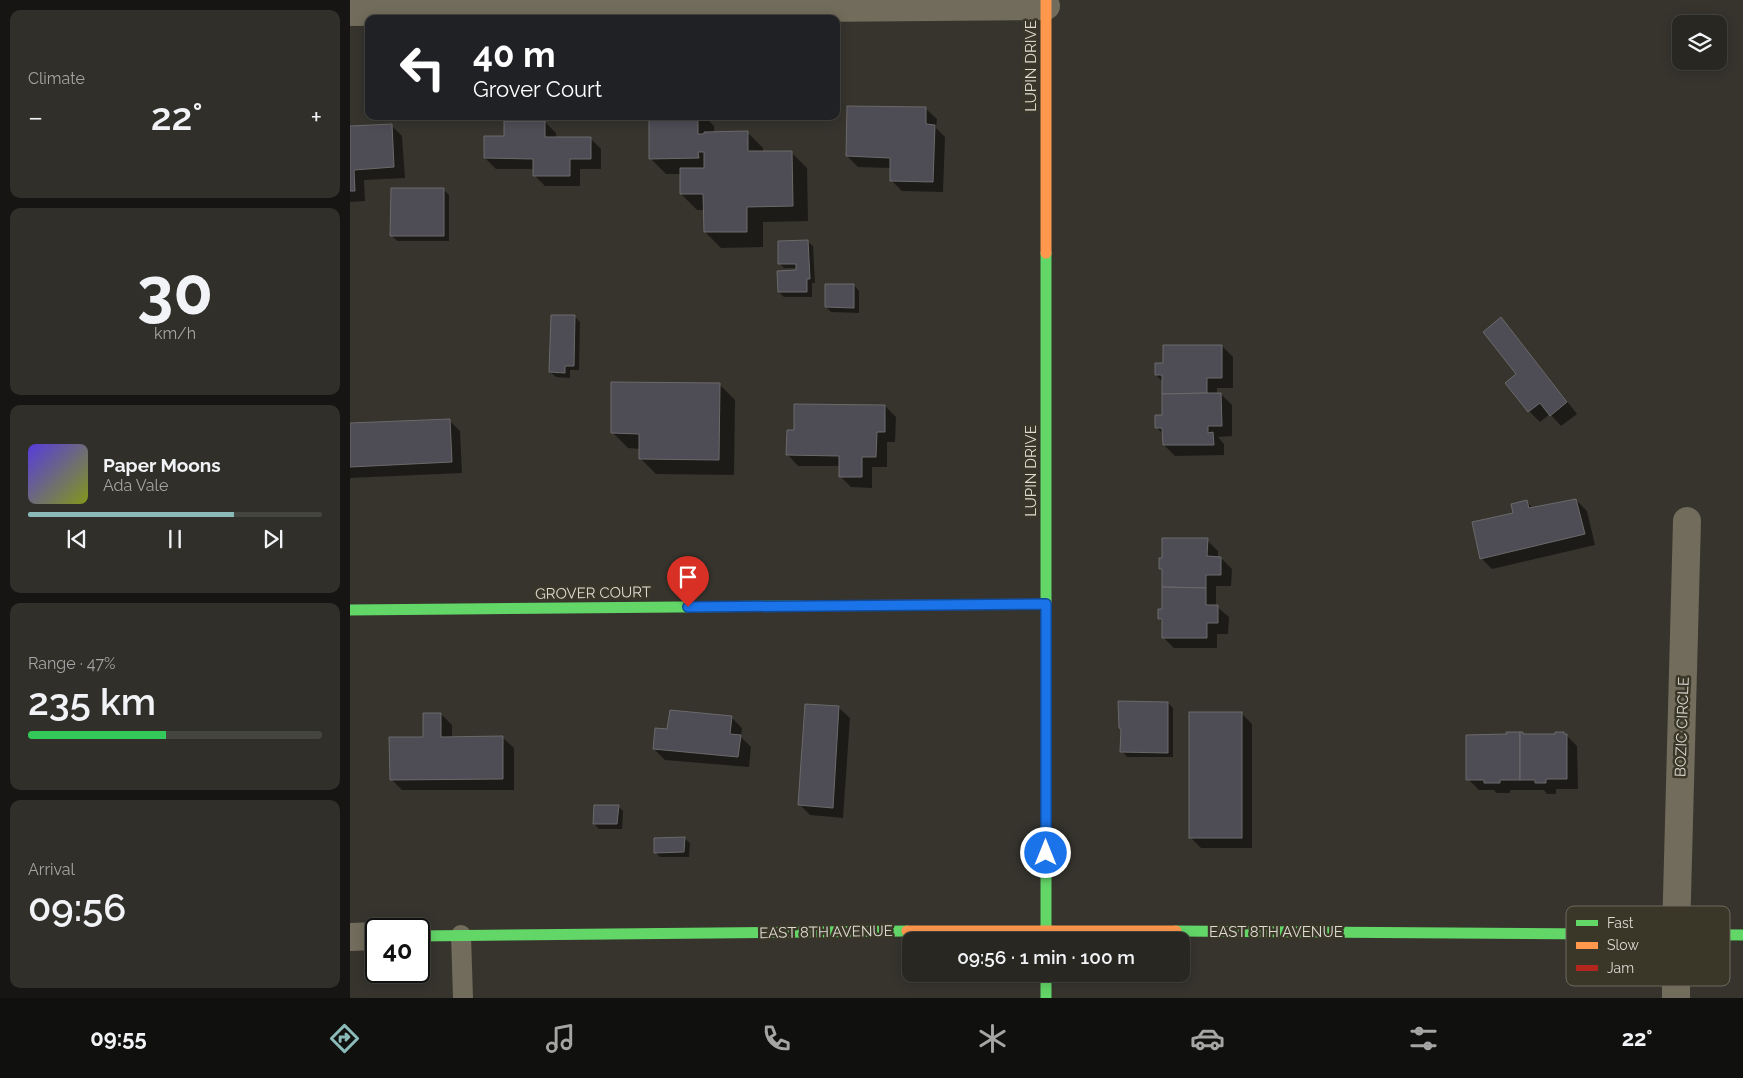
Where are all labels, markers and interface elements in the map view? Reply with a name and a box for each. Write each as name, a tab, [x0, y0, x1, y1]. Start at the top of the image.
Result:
map controls	[1672, 15, 1727, 70]
button: layers	[1672, 15, 1727, 70]
street label: LUPIN DRIVE	[1022, 20, 1040, 112]
text: 40 m	[473, 34, 555, 75]
icon: left	[390, 35, 455, 100]
text: Climate	[28, 69, 85, 88]
text: Grover Court	[473, 76, 602, 102]
text: 22°	[151, 94, 203, 139]
text: −	[28, 101, 43, 134]
text: +	[310, 101, 322, 134]
text: 30	[137, 253, 213, 329]
text: km/h	[154, 324, 196, 343]
street label: LUPIN DRIVE	[1022, 425, 1040, 517]
text: Paper Moons	[103, 454, 221, 476]
text: Ada Vale	[103, 476, 168, 495]
icon: previous	[63, 525, 91, 553]
icon: pause	[161, 525, 189, 553]
icon: next	[259, 525, 287, 553]
pin	[667, 556, 709, 607]
icon: arrive	[674, 563, 702, 591]
street label: GROVER COURT	[535, 583, 651, 603]
text: Range · 47%	[28, 654, 115, 673]
street label: BOZIC CIRCLE	[1671, 677, 1693, 777]
text: 235 km	[28, 679, 156, 724]
position arrow	[1019, 826, 1071, 878]
text: Arrival	[28, 860, 75, 879]
text: 09:56	[28, 885, 126, 930]
legend	[1566, 906, 1730, 986]
text: Fast	[1607, 915, 1634, 931]
speed limit sign: 40	[365, 918, 430, 983]
street label: EAST 8TH AVENUE	[759, 922, 893, 942]
street label: EAST 8TH AVENUE	[1209, 923, 1343, 941]
text: Slow	[1607, 937, 1639, 953]
text: 09:56 · 1 min · 100 m	[957, 946, 1135, 968]
text: Jam	[1607, 960, 1634, 976]
icon: directions	[327, 1021, 362, 1056]
icon: music	[543, 1021, 578, 1056]
icon: phone	[759, 1021, 794, 1056]
icon: climate	[975, 1021, 1010, 1056]
icon: car	[1190, 1021, 1225, 1056]
icon: filters	[1406, 1021, 1441, 1056]
text: 09:55	[90, 1025, 147, 1051]
text: 22°	[1622, 1025, 1653, 1051]

